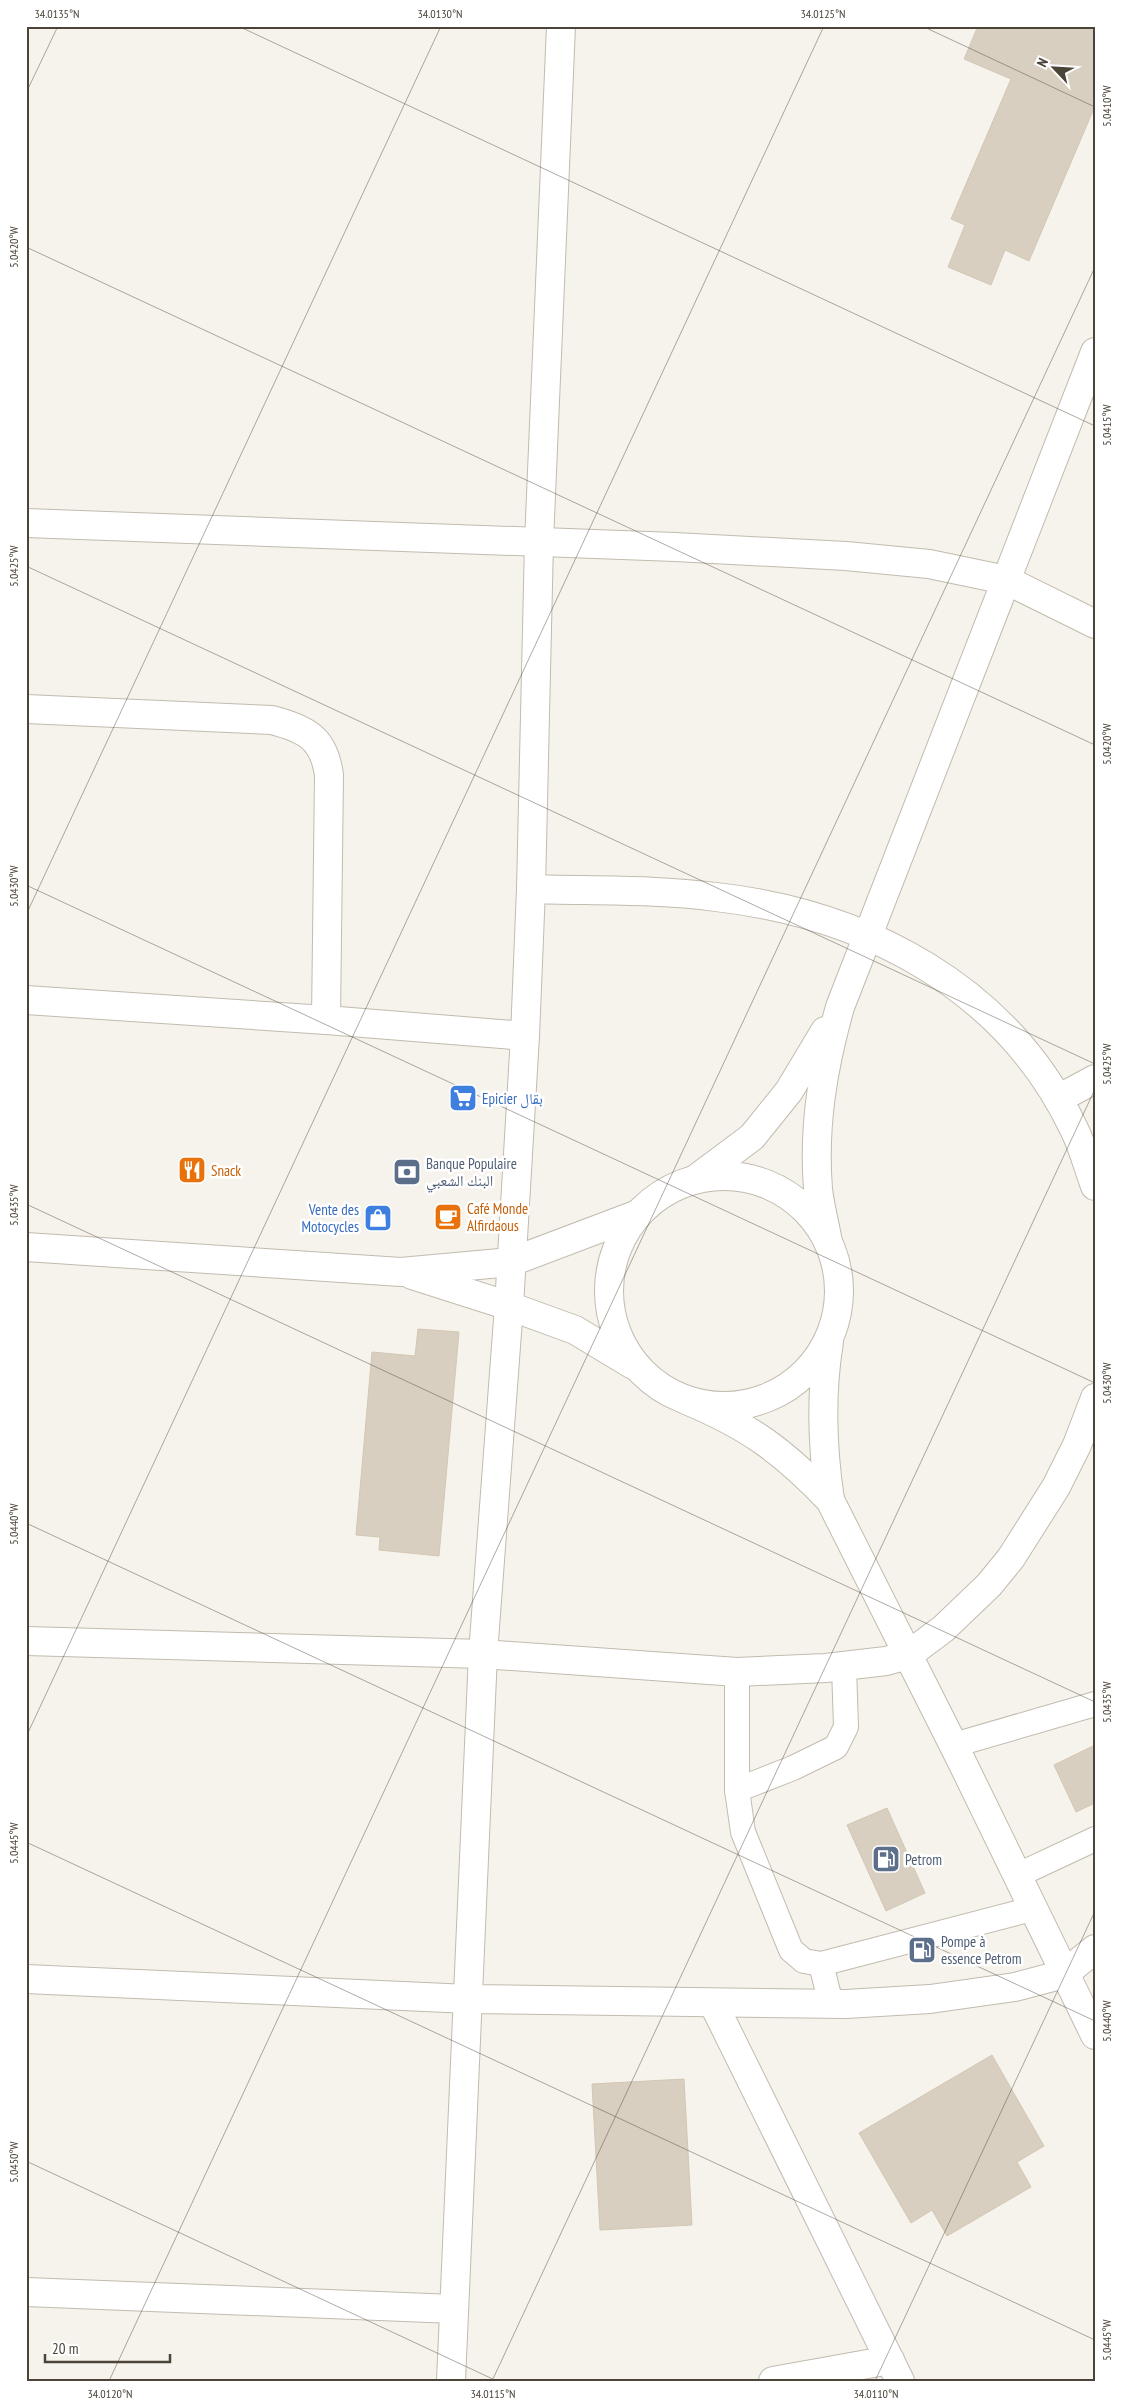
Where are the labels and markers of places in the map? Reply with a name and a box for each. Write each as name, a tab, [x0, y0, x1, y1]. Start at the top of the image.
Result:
supermarket icon: Epicier بقال	[448, 1083, 478, 1113]
place label: Epicier بقال	[482, 1089, 543, 1109]
place label: Banque Populaire البنك الشعبي	[426, 1154, 517, 1192]
restaurant icon: Snack	[177, 1155, 207, 1185]
bank icon: Banque Populaire البنك الشعبي	[392, 1157, 422, 1187]
place label: Snack	[211, 1161, 241, 1180]
place label: Café Monde Alfirdaous	[467, 1199, 528, 1235]
place label: Vente des Motocycles	[302, 1200, 359, 1236]
cafe icon: Café Monde Alfirdaous	[433, 1202, 463, 1232]
shop icon: Vente des Motocycles	[363, 1203, 393, 1233]
fuel station icon: Petrom	[871, 1844, 901, 1874]
place label: Petrom	[905, 1850, 942, 1869]
place label: Pompe à essence Petrom	[941, 1932, 1022, 1968]
fuel station icon: Pompe à essence Petrom	[907, 1935, 937, 1965]

